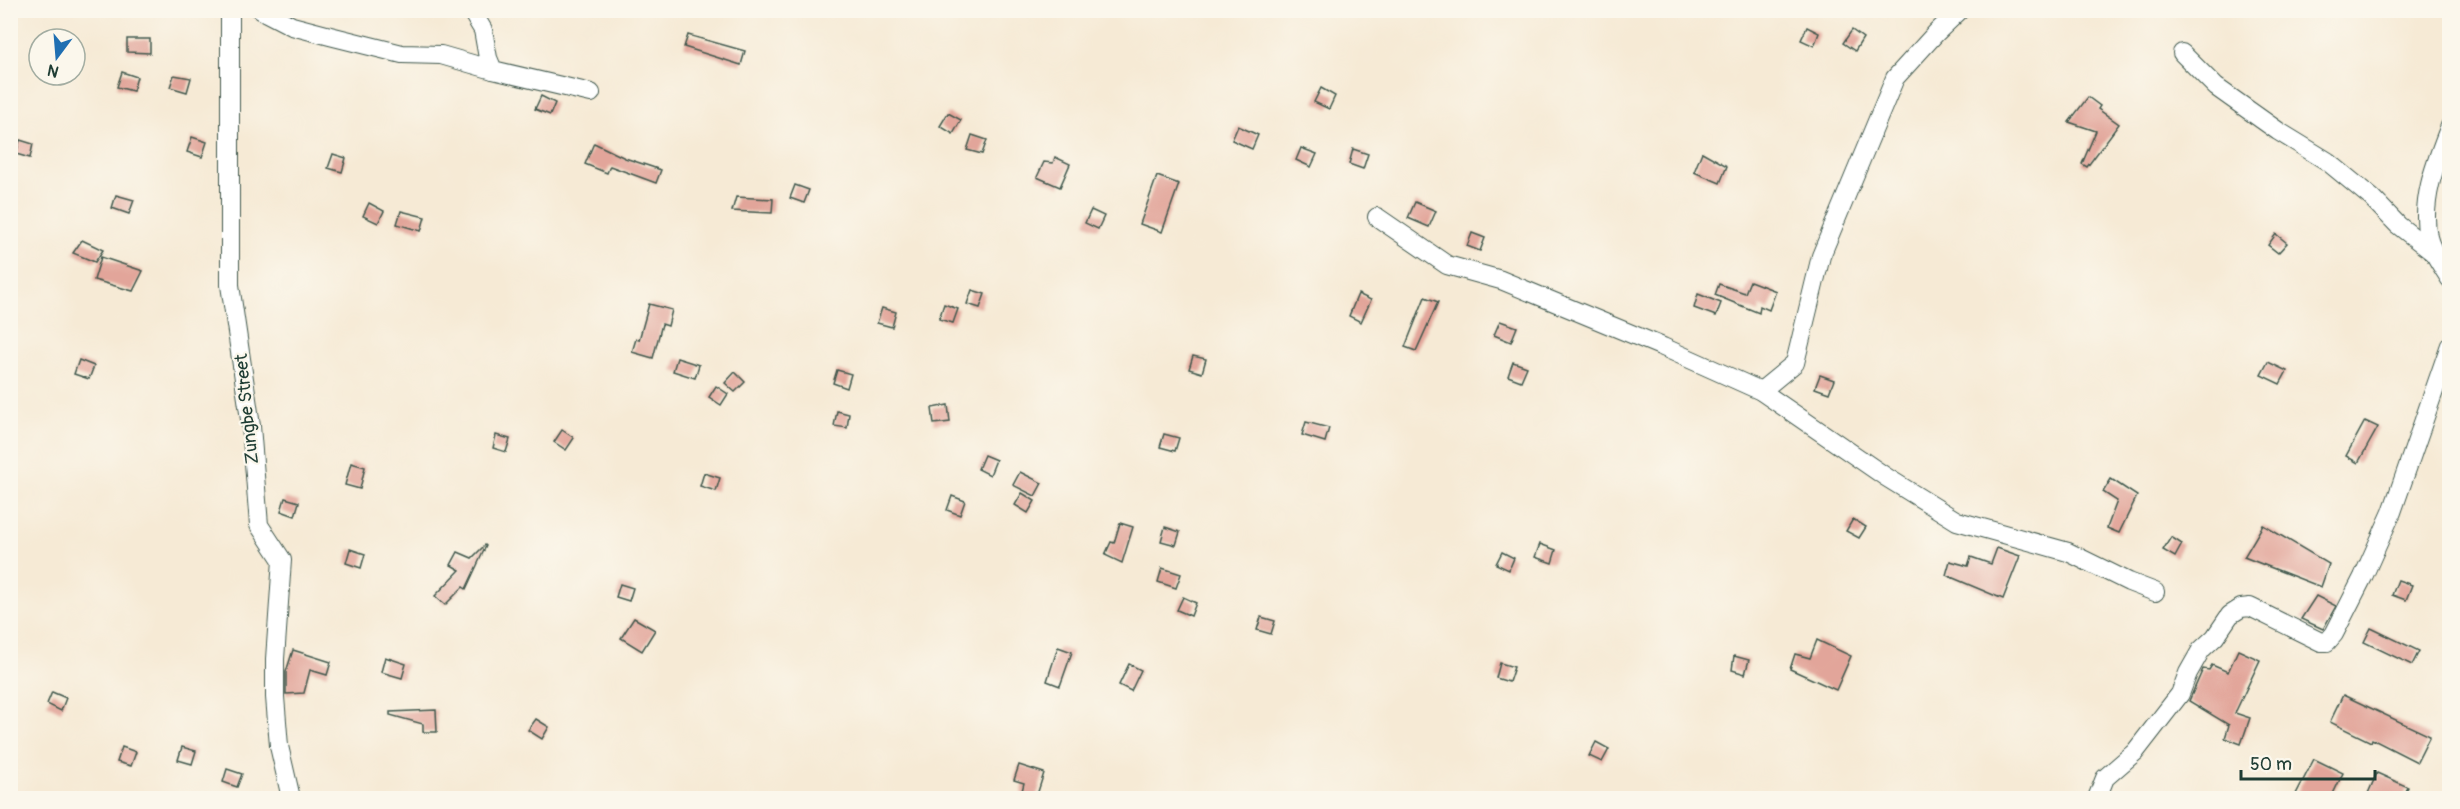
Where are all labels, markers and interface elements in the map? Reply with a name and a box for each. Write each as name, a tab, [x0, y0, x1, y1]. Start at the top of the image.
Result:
north arrow	[27, 27, 87, 87]
text: N	[45, 59, 61, 82]
street label: Zungbe Street	[230, 352, 264, 465]
scale bar	[2241, 743, 2374, 781]
text: 50 m	[2250, 753, 2292, 776]

